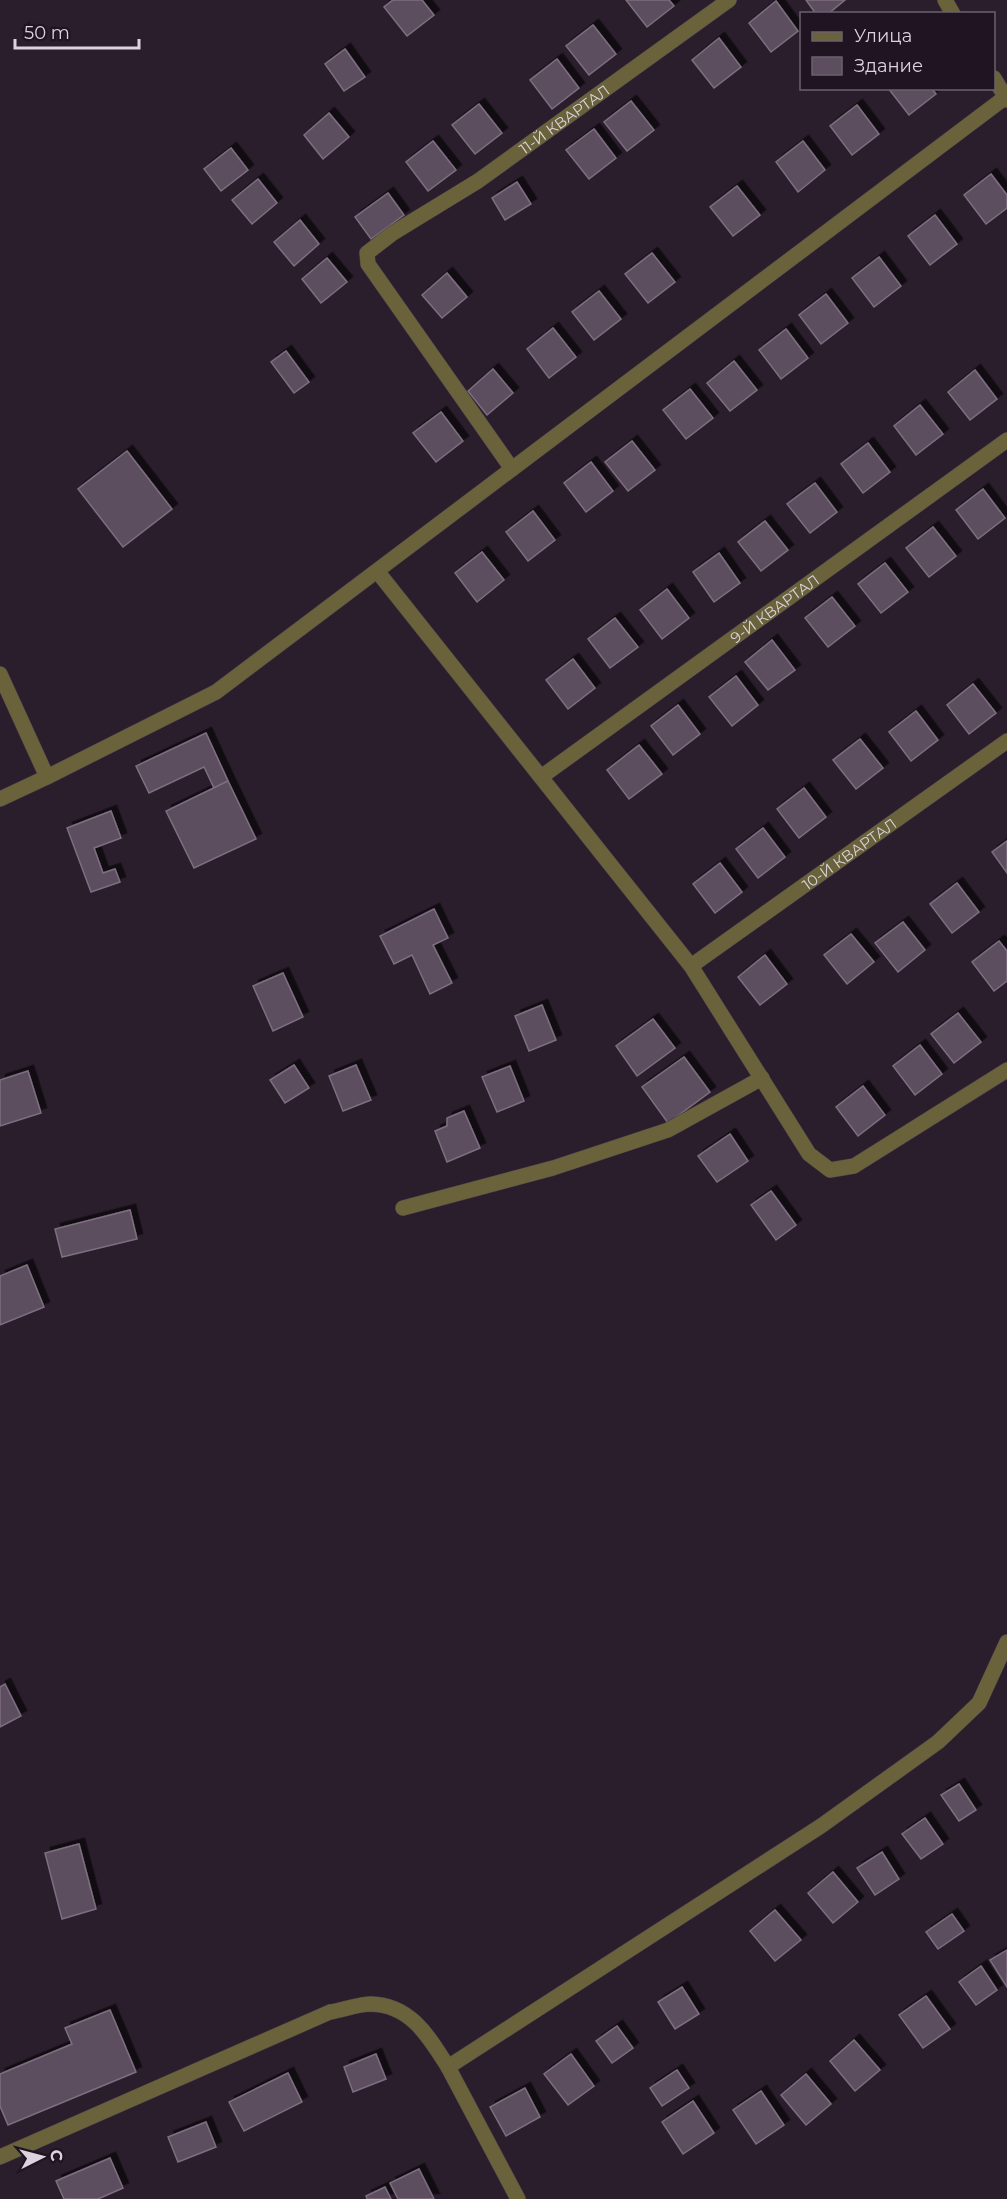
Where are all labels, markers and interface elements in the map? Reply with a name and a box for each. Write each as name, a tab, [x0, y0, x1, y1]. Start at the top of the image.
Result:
scale bar	[15, 12, 140, 50]
legend	[800, 12, 995, 90]
text: 50 m	[24, 22, 70, 44]
text: Улица	[854, 25, 912, 47]
text: Здание	[854, 55, 923, 77]
street label: 11-Й КВАРТАЛ	[515, 80, 613, 158]
street label: 9-Й КВАРТАЛ	[726, 570, 823, 647]
street label: 10-Й КВАРТАЛ	[798, 813, 900, 894]
north arrow	[12, 2127, 72, 2187]
text: С	[46, 2149, 67, 2163]

